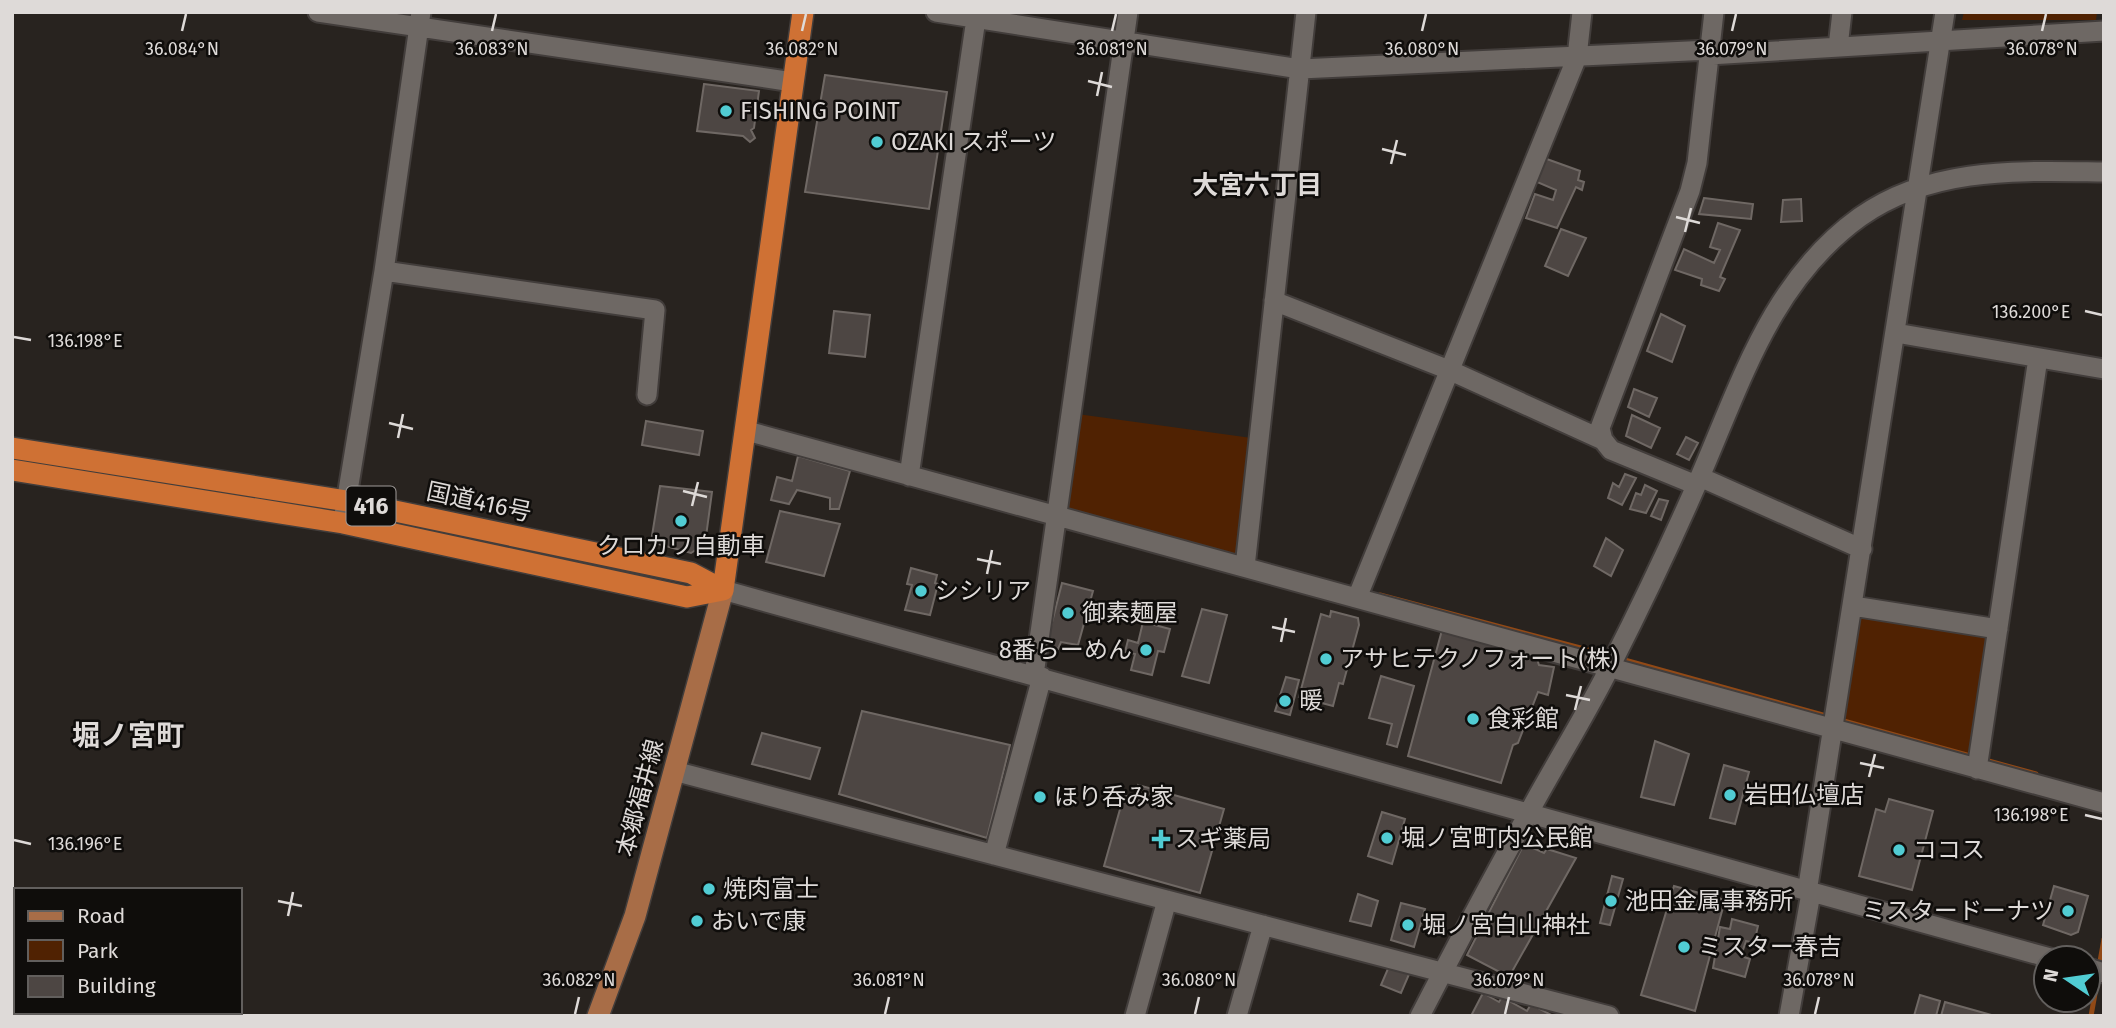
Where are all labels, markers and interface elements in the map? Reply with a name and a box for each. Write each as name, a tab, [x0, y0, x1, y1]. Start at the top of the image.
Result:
text: 36.084°N	[145, 38, 219, 60]
text: 36.083°N	[455, 38, 529, 60]
text: 36.082°N	[765, 38, 839, 60]
text: 36.081°N	[1076, 38, 1148, 60]
text: 36.080°N	[1385, 38, 1459, 60]
text: 36.079°N	[1696, 38, 1768, 60]
text: 36.078°N	[2006, 38, 2078, 60]
place label: FISHING POINT	[740, 97, 900, 125]
marker: FISHING POINT	[718, 103, 734, 119]
place label: OZAKI スポーツ	[891, 128, 1056, 156]
marker: OZAKI スポーツ	[869, 134, 885, 150]
district label: 大宮六丁目	[1192, 170, 1322, 201]
text: 136.200°E	[1992, 301, 2070, 323]
text: 136.198°E	[47, 330, 123, 352]
street label: 国道416号	[424, 477, 534, 527]
road number: 416	[346, 486, 396, 526]
marker: クロカワ自動車	[673, 513, 689, 529]
place label: クロカワ自動車	[597, 532, 765, 560]
place label: シシリア	[935, 577, 1031, 605]
marker: シシリア	[913, 583, 929, 599]
place label: 御素麺屋	[1082, 599, 1178, 627]
marker: 御素麺屋	[1060, 605, 1076, 621]
place label: 8番らーめん	[999, 636, 1132, 664]
marker: 8番らーめん	[1138, 642, 1154, 658]
place label: アサヒテクノフォート(株)	[1340, 645, 1618, 673]
marker: アサヒテクノフォート(株)	[1318, 651, 1334, 667]
place label: 暖	[1299, 687, 1323, 715]
marker: 暖	[1277, 693, 1293, 709]
place label: 食彩館	[1487, 705, 1559, 733]
marker: 食彩館	[1465, 711, 1481, 727]
district label: 堀ノ宮町	[72, 719, 184, 752]
street label: 本郷福井線	[611, 736, 669, 860]
place label: 岩田仏壇店	[1744, 781, 1864, 809]
place label: ほり呑み家	[1054, 783, 1174, 811]
marker: 岩田仏壇店	[1722, 787, 1738, 803]
marker: ほり呑み家	[1032, 789, 1048, 805]
text: 136.198°E	[1993, 804, 2069, 826]
place label: 堀ノ宮町内公民館	[1401, 824, 1593, 852]
place label: スギ薬局	[1175, 825, 1271, 853]
marker: 堀ノ宮町内公民館	[1379, 830, 1395, 846]
marker: スギ薬局	[1153, 831, 1169, 847]
text: 136.196°E	[48, 833, 122, 855]
place label: ココス	[1913, 836, 1985, 864]
marker: ココス	[1891, 842, 1907, 858]
place label: 焼肉富士	[723, 875, 819, 903]
marker: 焼肉富士	[701, 881, 717, 897]
place label: 池田金属事務所	[1625, 887, 1793, 915]
legend	[14, 888, 242, 1014]
marker: 池田金属事務所	[1603, 893, 1619, 909]
place label: ミスタードーナツ	[1862, 897, 2054, 925]
text: Road	[77, 903, 125, 929]
marker: ミスタードーナツ	[2060, 903, 2076, 919]
place label: おいで康	[711, 907, 806, 935]
place label: 堀ノ宮白山神社	[1422, 911, 1590, 939]
marker: おいで康	[689, 913, 705, 929]
marker: 堀ノ宮白山神社	[1400, 917, 1416, 933]
place label: ミスター春吉	[1698, 933, 1842, 961]
text: Park	[77, 938, 119, 964]
marker: ミスター春吉	[1676, 939, 1692, 955]
north arrow	[2032, 944, 2102, 1014]
text: N	[2038, 967, 2064, 984]
text: 36.082°N	[542, 969, 616, 991]
text: 36.081°N	[853, 969, 925, 991]
text: 36.080°N	[1162, 969, 1236, 991]
text: 36.079°N	[1473, 969, 1545, 991]
text: 36.078°N	[1783, 969, 1855, 991]
text: Building	[77, 973, 156, 999]

